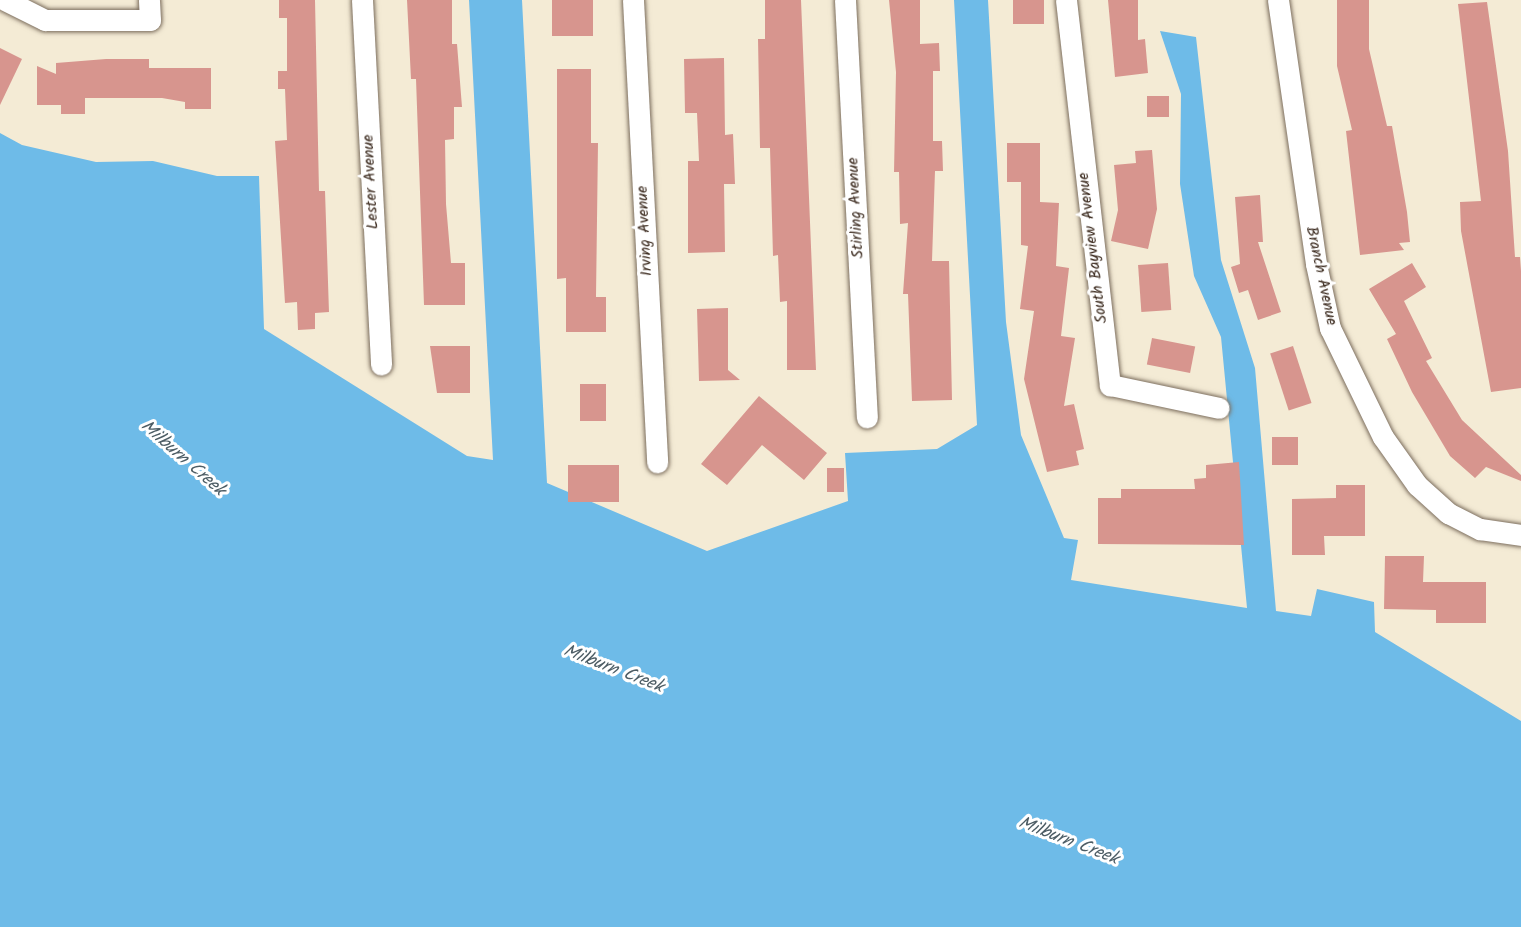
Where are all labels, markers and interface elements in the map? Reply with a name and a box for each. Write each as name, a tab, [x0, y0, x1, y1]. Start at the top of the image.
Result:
street label: Lester Avenue	[359, 134, 383, 230]
street label: Stirling Avenue	[844, 157, 868, 259]
street label: South Bayview Avenue	[1074, 171, 1112, 325]
street label: Irving Avenue	[633, 185, 657, 277]
street label: Branch Avenue	[1301, 225, 1341, 327]
water label: Milburn Creek	[135, 416, 229, 502]
water label: Milburn Creek	[560, 641, 666, 699]
water label: Milburn Creek	[1015, 813, 1121, 871]

